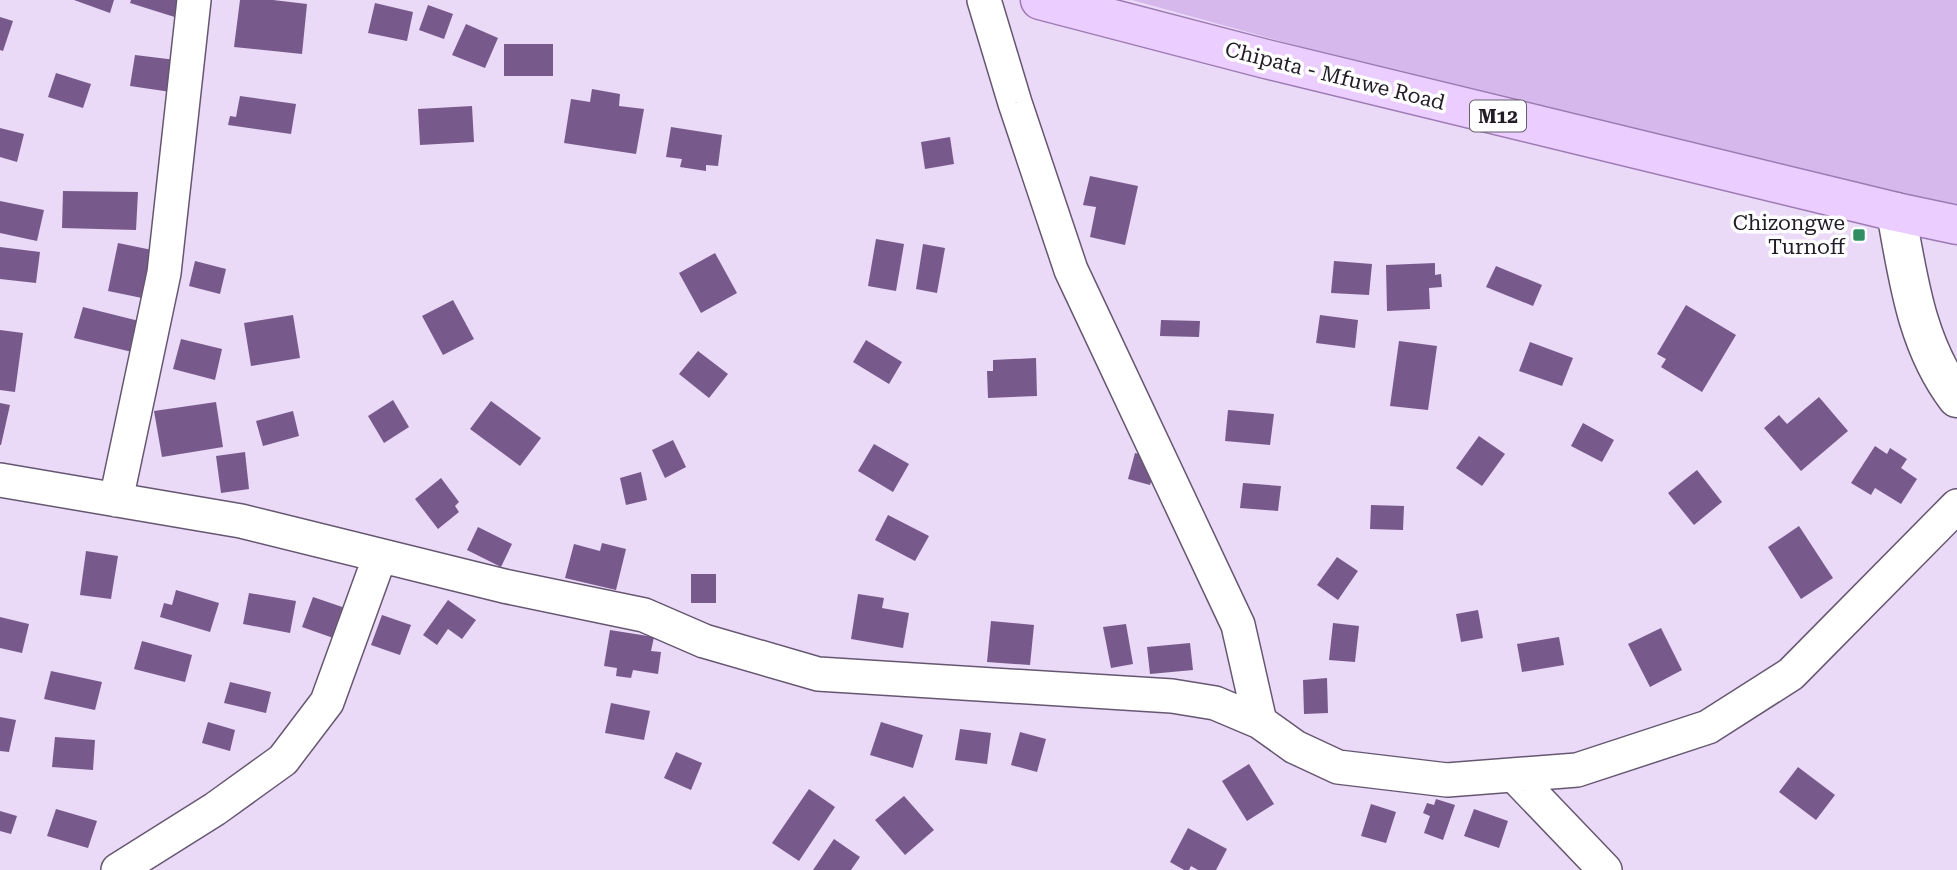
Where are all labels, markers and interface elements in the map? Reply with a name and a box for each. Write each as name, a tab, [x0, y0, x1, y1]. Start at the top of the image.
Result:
street label: Chipata - Mfuwe Road	[1223, 37, 1448, 115]
road number: M12	[1470, 100, 1526, 132]
place label: Chizongwe Turnoff	[1733, 211, 1846, 259]
marker: Chizongwe Turnoff	[1851, 227, 1867, 243]

